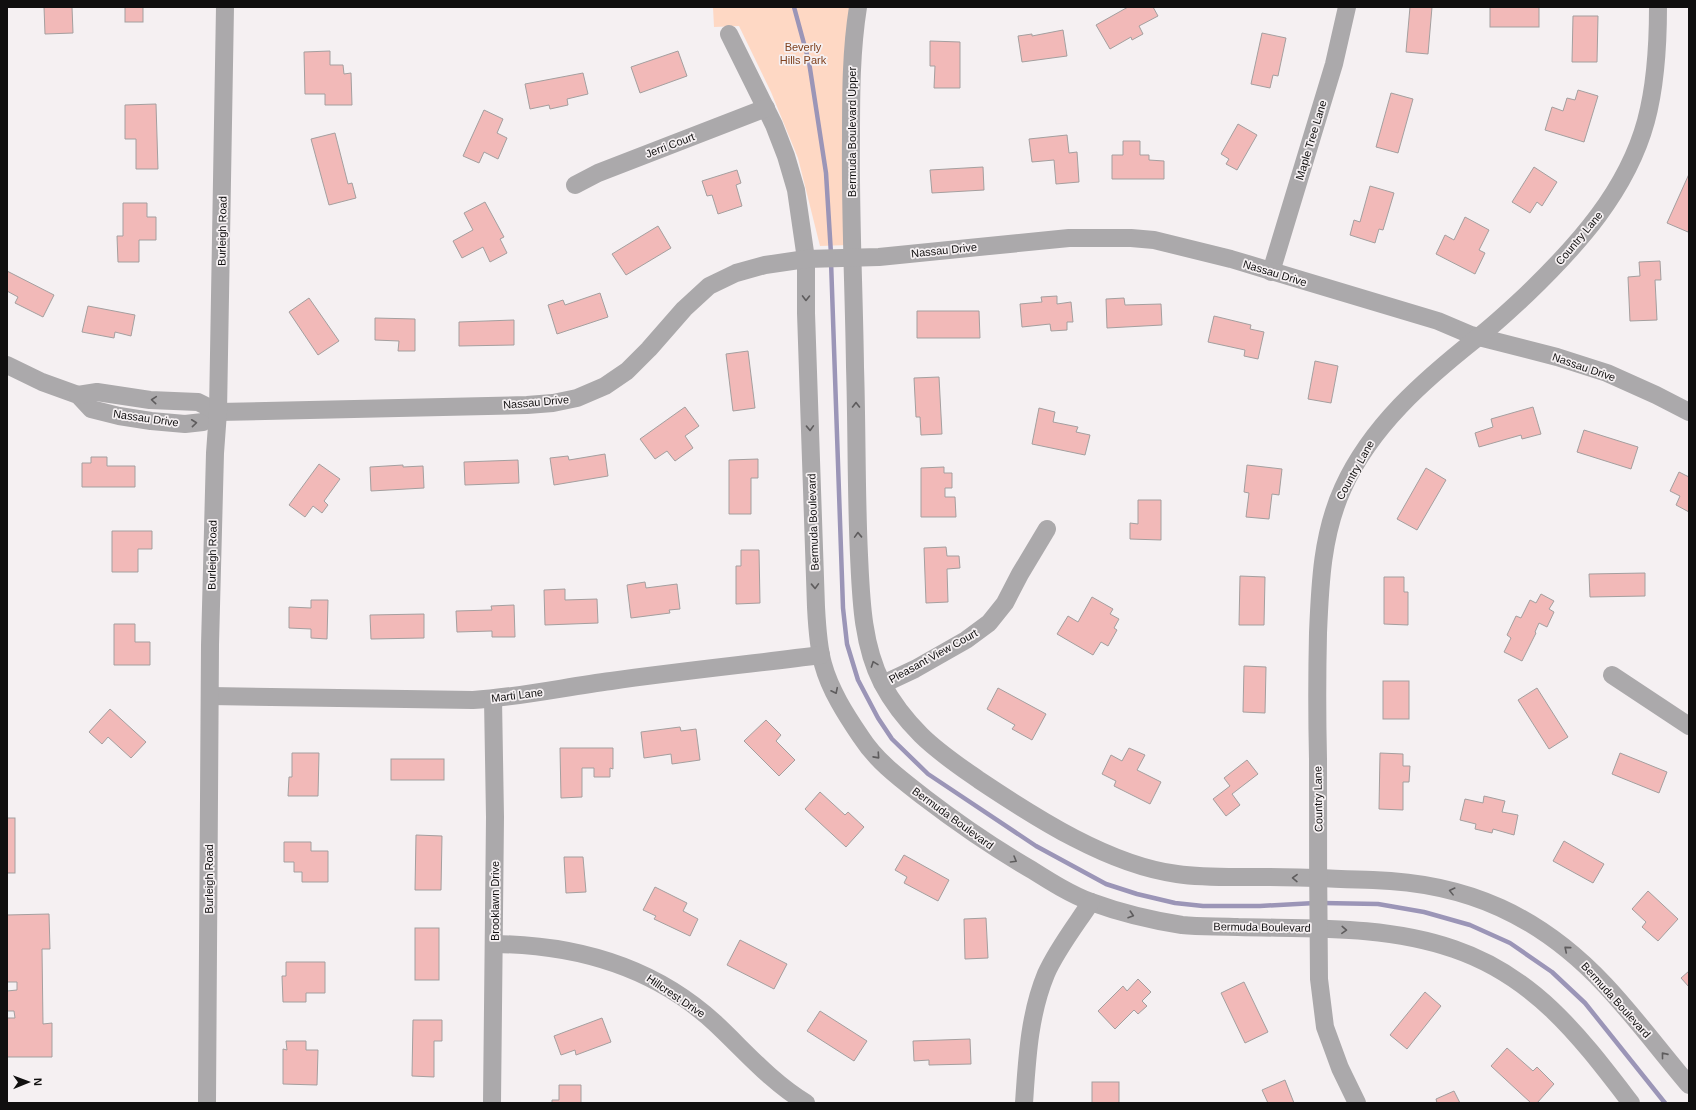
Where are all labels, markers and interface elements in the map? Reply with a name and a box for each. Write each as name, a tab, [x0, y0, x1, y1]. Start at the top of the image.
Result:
park label: Beverly Hills Park	[780, 41, 827, 66]
street label: Bermuda Boulevard Upper	[846, 67, 858, 197]
street label: Maple Tree Lane	[1293, 99, 1329, 181]
street label: Jerri Court	[644, 130, 696, 160]
street label: Burleigh Road	[215, 196, 229, 266]
street label: Country Lane	[1553, 209, 1605, 267]
street label: Nassau Drive	[911, 241, 977, 259]
street label: Nassau Drive	[1242, 258, 1308, 288]
one-way arrow	[802, 295, 810, 301]
street label: Nassau Drive	[1551, 351, 1617, 383]
street label: Nassau Drive	[503, 393, 569, 411]
one-way arrow	[150, 396, 157, 405]
one-way arrow	[852, 402, 860, 408]
street label: Nassau Drive	[112, 407, 180, 429]
one-way arrow	[191, 419, 197, 428]
one-way arrow	[805, 425, 814, 431]
street label: Country Lane	[1334, 438, 1376, 502]
street label: Bermuda Boulevard	[805, 473, 821, 571]
street label: Burleigh Road	[205, 520, 219, 590]
one-way arrow	[854, 532, 862, 538]
one-way arrow	[811, 583, 819, 589]
street label: Pleasant View Court	[887, 627, 979, 685]
one-way arrow	[871, 660, 879, 667]
street label: Marti Lane	[490, 686, 544, 704]
one-way arrow	[830, 687, 838, 695]
one-way arrow	[872, 751, 880, 759]
street label: Country Lane	[1311, 766, 1325, 832]
street label: Bermuda Boulevard	[910, 785, 996, 851]
street label: Burleigh Road	[203, 844, 215, 914]
one-way arrow	[1010, 855, 1017, 862]
street label: Brooklawn Drive	[489, 861, 501, 941]
one-way arrow	[1292, 873, 1298, 882]
one-way arrow	[1449, 887, 1456, 895]
one-way arrow	[1127, 910, 1134, 918]
street label: Bermuda Boulevard	[1213, 920, 1311, 934]
one-way arrow	[1341, 925, 1347, 934]
one-way arrow	[1564, 947, 1571, 954]
street label: Bermuda Boulevard	[1579, 960, 1653, 1040]
street label: Hillcrest Drive	[645, 972, 707, 1020]
one-way arrow	[1662, 1053, 1669, 1060]
north arrow	[8, 1062, 48, 1102]
text: N	[32, 1078, 44, 1086]

